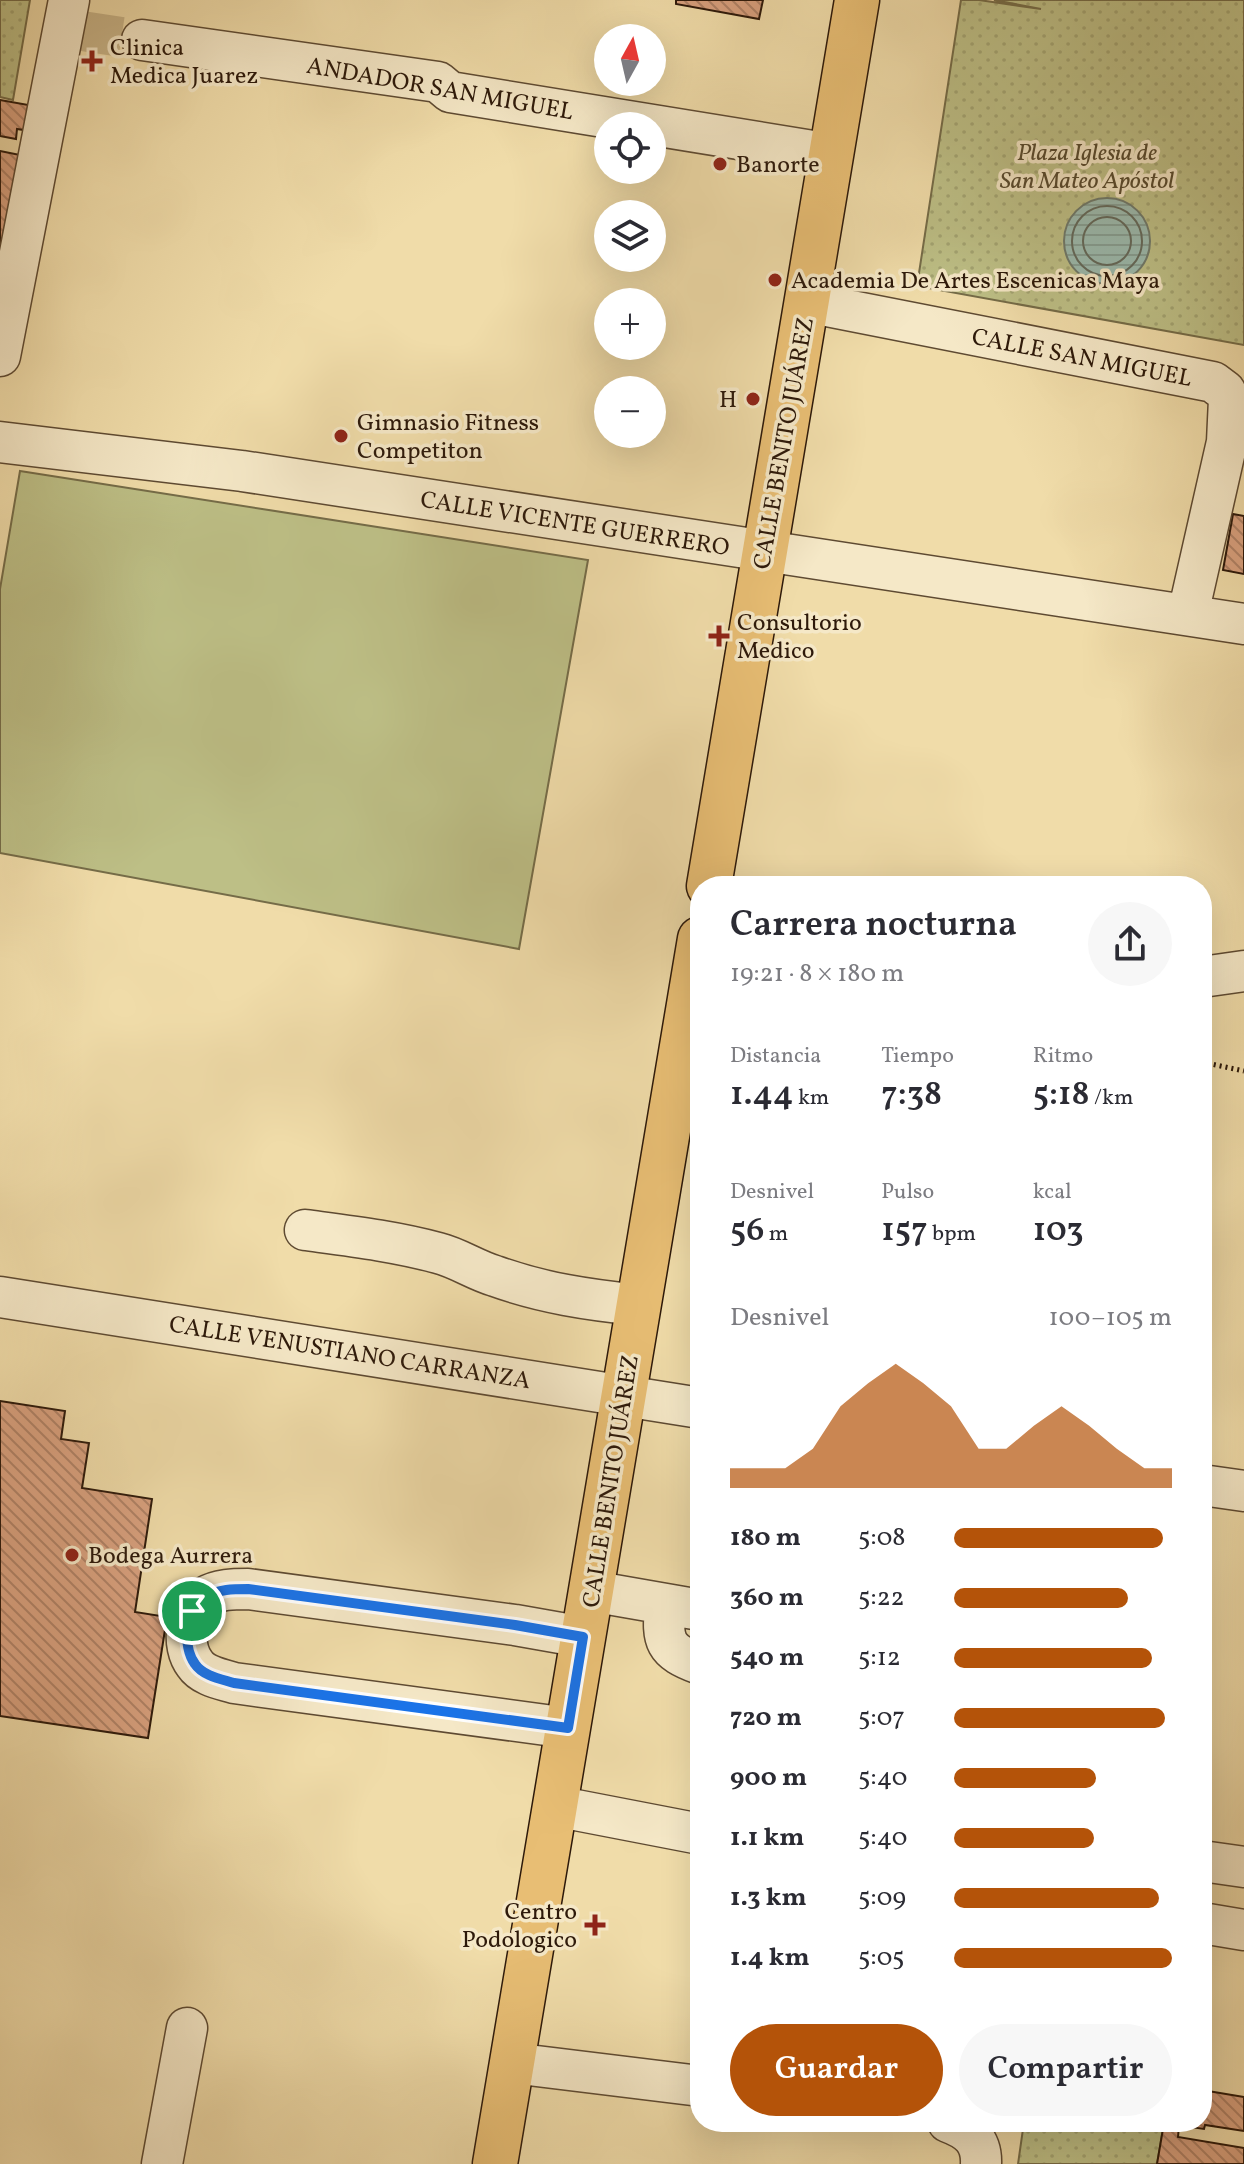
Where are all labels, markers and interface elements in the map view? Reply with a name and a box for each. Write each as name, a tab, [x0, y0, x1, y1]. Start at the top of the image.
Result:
north arrow	[594, 24, 666, 96]
map controls	[594, 24, 666, 448]
place label: Clinica Medica Juarez	[110, 32, 258, 94]
marker: Clinica Medica Juarez	[81, 50, 103, 72]
street label: ANDADOR SAN MIGUEL	[304, 50, 576, 130]
button: locate	[594, 112, 666, 184]
park label: Plaza Iglesia de San Mateo Apóstol	[1000, 137, 1174, 199]
place label: Banorte	[736, 149, 820, 183]
marker: Banorte	[711, 155, 729, 173]
button: layers	[594, 200, 666, 272]
place label: Academia De Artes Escenicas Maya	[791, 265, 1160, 299]
marker: Academia De Artes Escenicas Maya	[766, 271, 784, 289]
button: +	[594, 288, 666, 360]
street label: CALLE BENITO JUÁREZ	[746, 315, 824, 572]
street label: CALLE SAN MIGUEL	[969, 321, 1195, 397]
button: −	[594, 376, 666, 448]
place label: H	[719, 384, 737, 418]
marker: H	[744, 390, 762, 408]
place label: Gimnasio Fitness Competiton	[357, 407, 539, 469]
marker: Gimnasio Fitness Competiton	[332, 427, 350, 445]
street label: CALLE VICENTE GUERRERO	[418, 484, 732, 566]
place label: Consultorio Medico	[737, 607, 862, 669]
marker: Consultorio Medico	[708, 625, 730, 647]
text: Carrera nocturna	[730, 901, 1017, 951]
button: share	[1088, 902, 1172, 986]
text: 19:21 · 8 × 180 m	[730, 956, 904, 992]
text: Distancia	[730, 1041, 821, 1072]
text: Tiempo	[881, 1041, 954, 1072]
text: Ritmo	[1033, 1041, 1093, 1072]
text: 1.44	[730, 1072, 793, 1119]
text: 7:38	[881, 1072, 942, 1119]
text: 5:18	[1033, 1072, 1090, 1119]
text: km	[793, 1083, 829, 1114]
text: /km	[1090, 1083, 1133, 1114]
text: Desnivel	[730, 1177, 814, 1208]
text: Pulso	[881, 1177, 934, 1208]
text: kcal	[1033, 1177, 1072, 1208]
text: 56	[730, 1208, 764, 1255]
text: 157	[881, 1208, 928, 1255]
text: 103	[1033, 1208, 1084, 1255]
text: m	[764, 1219, 788, 1250]
text: bpm	[928, 1219, 976, 1250]
text: Desnivel	[730, 1300, 829, 1336]
text: 100–105 m	[1048, 1300, 1172, 1336]
street label: CALLE VENUSTIANO CARRANZA	[167, 1309, 533, 1399]
street label: CALLE BENITO JUÁREZ	[575, 1353, 649, 1610]
text: 180 m	[730, 1520, 801, 1556]
text: 5:08	[858, 1520, 905, 1556]
place label: Bodega Aurrera	[88, 1540, 253, 1574]
marker: Bodega Aurrera	[63, 1546, 81, 1564]
pin	[158, 1577, 226, 1645]
text: 360 m	[730, 1580, 804, 1616]
text: 5:22	[858, 1580, 905, 1616]
icon: arrive	[170, 1589, 214, 1633]
text: 540 m	[730, 1640, 804, 1676]
text: 5:12	[858, 1640, 901, 1676]
text: 720 m	[730, 1700, 802, 1736]
text: 5:07	[858, 1700, 905, 1736]
text: 900 m	[730, 1760, 807, 1796]
text: 5:40	[858, 1760, 907, 1796]
text: 1.1 km	[730, 1820, 804, 1856]
text: 5:40	[858, 1820, 907, 1856]
text: 1.3 km	[730, 1880, 807, 1916]
text: 5:09	[858, 1880, 906, 1916]
place label: Centro Podologico	[462, 1896, 577, 1958]
marker: Centro Podologico	[584, 1914, 606, 1936]
text: 1.4 km	[730, 1940, 810, 1976]
text: 5:05	[858, 1940, 905, 1976]
button: Guardar	[730, 2024, 943, 2116]
button: Compartir	[959, 2024, 1172, 2116]

